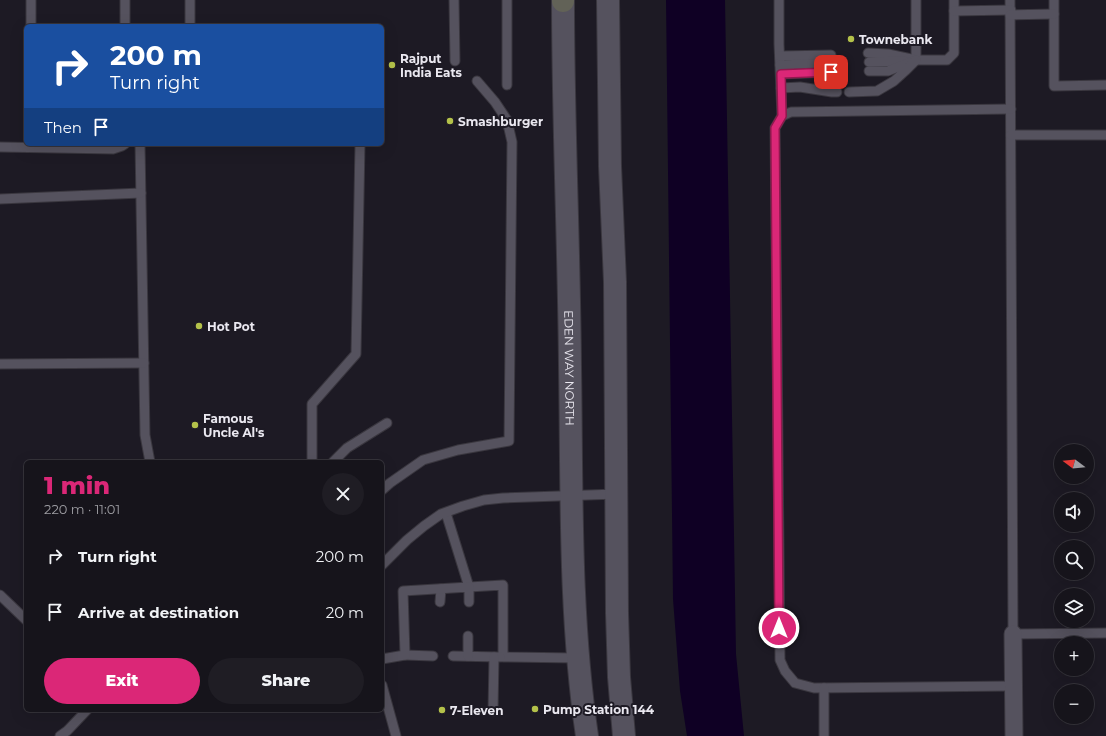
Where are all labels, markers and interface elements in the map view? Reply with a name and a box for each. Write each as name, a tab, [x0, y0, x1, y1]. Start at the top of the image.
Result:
place label: Townebank	[859, 32, 932, 47]
marker: Townebank	[846, 34, 856, 44]
text: 200 m	[110, 38, 202, 72]
icon: right	[44, 40, 96, 92]
place label: Rajput India Eats	[400, 51, 463, 80]
pin	[814, 55, 848, 89]
marker: Rajput India Eats	[387, 60, 397, 70]
icon: arrive	[820, 61, 842, 83]
text: Turn right	[110, 72, 200, 94]
place label: Smashburger	[458, 114, 543, 129]
icon: arrive	[90, 116, 112, 138]
marker: Smashburger	[445, 116, 455, 126]
text: Then	[44, 118, 82, 137]
street label: EDEN WAY NORTH	[562, 310, 578, 426]
place label: Hot Pot	[207, 319, 256, 334]
marker: Hot Pot	[194, 321, 204, 331]
place label: Famous Uncle Al's	[203, 411, 265, 440]
marker: Famous Uncle Al's	[190, 420, 200, 430]
north arrow	[1054, 444, 1094, 484]
map controls	[1054, 444, 1094, 724]
text: 1 min	[44, 471, 110, 500]
button: close	[322, 473, 364, 515]
button: sound	[1054, 492, 1094, 532]
text: 220 m · 11:01	[44, 501, 120, 517]
button: search	[1054, 540, 1094, 580]
icon: right	[44, 545, 66, 567]
text: Turn right	[78, 547, 157, 566]
text: 200 m	[316, 547, 364, 566]
button: layers	[1054, 588, 1094, 628]
icon: arrive	[44, 601, 66, 623]
text: Arrive at destination	[78, 603, 239, 622]
text: 20 m	[326, 603, 364, 622]
position arrow	[758, 607, 800, 649]
button: +	[1054, 636, 1094, 676]
button: Exit	[44, 658, 200, 704]
button: Share	[208, 658, 364, 704]
button: −	[1054, 684, 1094, 724]
place label: Pump Station 144	[543, 702, 655, 717]
place label: 7-Eleven	[450, 703, 503, 718]
marker: Pump Station 144	[530, 704, 540, 714]
marker: 7-Eleven	[437, 705, 447, 715]

